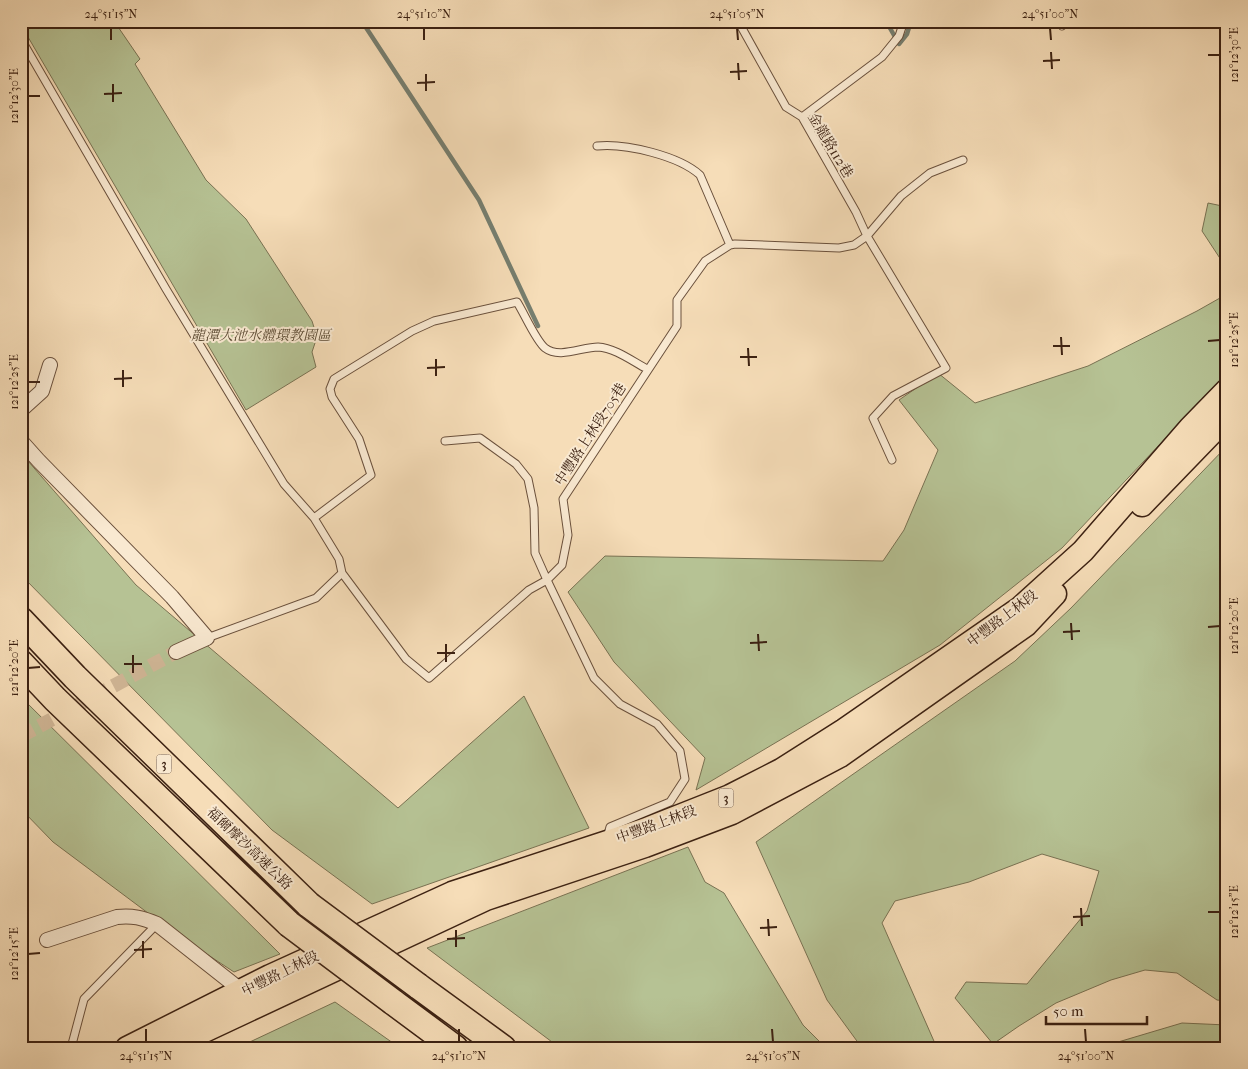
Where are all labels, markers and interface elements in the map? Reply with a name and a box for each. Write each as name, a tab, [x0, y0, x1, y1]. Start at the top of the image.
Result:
text: 24°51'15"N	[85, 7, 137, 21]
text: 24°51'10"N	[397, 7, 451, 21]
text: 24°51'05"N	[709, 7, 765, 21]
text: 24°51'00"N	[1022, 7, 1078, 21]
text: 121°12'30"E	[1227, 27, 1241, 83]
text: 121°12'30"E	[7, 68, 21, 124]
street label: 金龍路112巷	[804, 110, 857, 181]
text: 121°12'25"E	[1227, 312, 1241, 368]
park label: 龍潭大池水體環教園區	[191, 327, 333, 344]
text: 121°12'25"E	[7, 354, 21, 410]
street label: 中豐路上林段705巷	[551, 380, 630, 489]
street label: 中豐路上林段	[964, 586, 1041, 650]
text: 121°12'20"E	[1227, 598, 1241, 654]
text: 121°12'20"E	[7, 640, 21, 696]
road number: 3	[156, 754, 172, 774]
road number: 3	[718, 788, 734, 808]
street label: 中豐路上林段	[614, 802, 699, 847]
street label: 福爾摩沙高速公路	[203, 803, 296, 893]
text: 121°12'15"E	[1227, 885, 1241, 939]
text: 121°12'15"E	[7, 927, 21, 981]
street label: 中豐路上林段	[239, 947, 322, 1000]
scale bar	[1046, 994, 1147, 1026]
text: 50 m	[1053, 1002, 1084, 1020]
text: 24°51'15"N	[120, 1049, 172, 1063]
text: 24°51'10"N	[432, 1049, 486, 1063]
text: 24°51'05"N	[745, 1049, 801, 1063]
text: 24°51'00"N	[1058, 1049, 1114, 1063]

